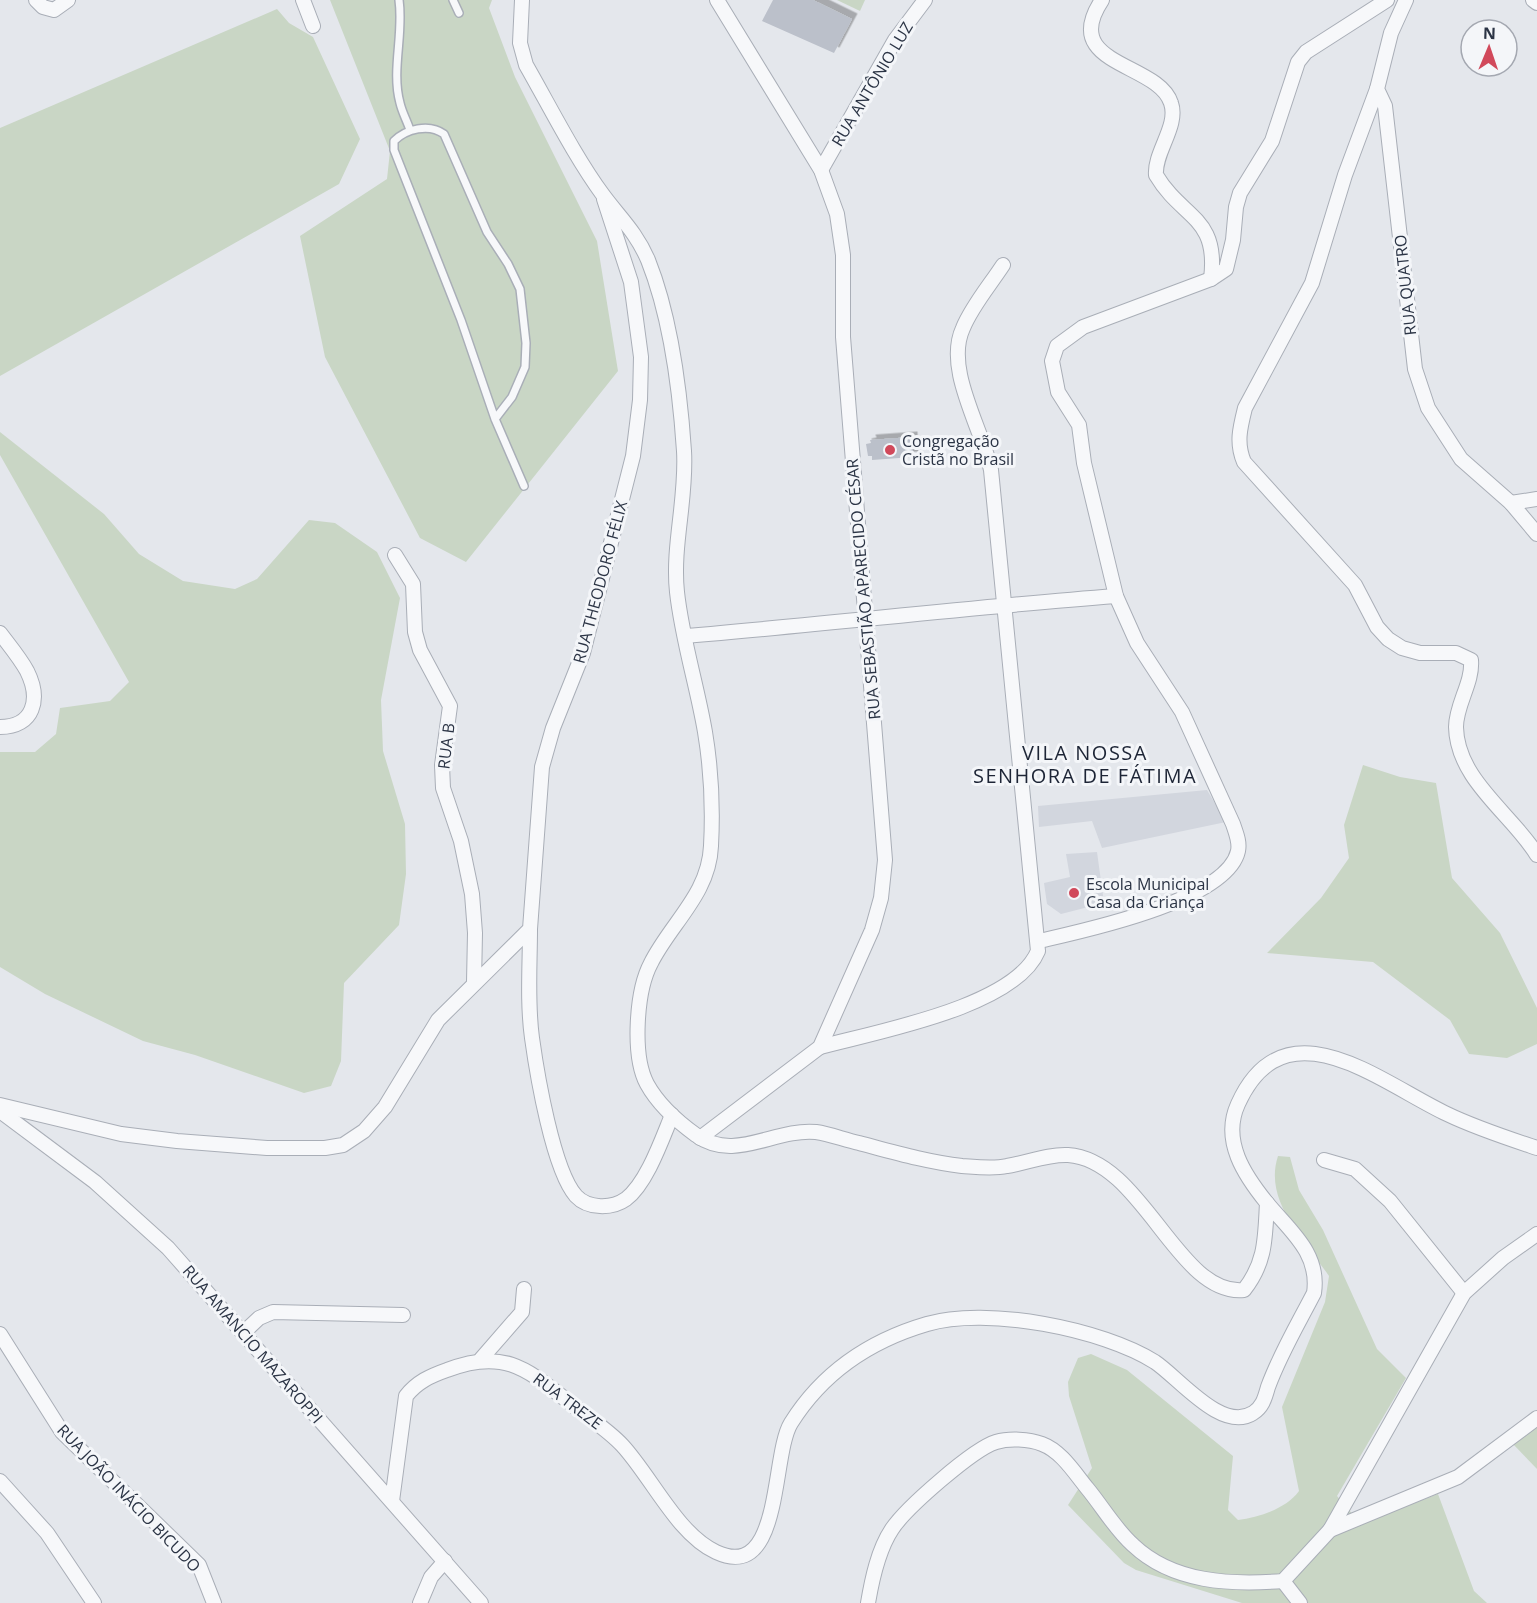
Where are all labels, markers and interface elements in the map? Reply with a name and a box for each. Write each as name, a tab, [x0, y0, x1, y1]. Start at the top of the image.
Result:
street label: RUA ANTÔNIO LUZ	[826, 18, 918, 150]
north arrow	[1459, 18, 1519, 78]
text: N	[1483, 22, 1496, 44]
street label: RUA QUATRO	[1389, 234, 1421, 336]
place label: Congregação Cristã no Brasil	[902, 430, 1014, 470]
marker: Congregação Cristã no Brasil	[883, 443, 897, 457]
street label: RUA SEBASTIÃO APARECIDO CÉSAR	[841, 458, 885, 720]
street label: RUA THEODORO FÉLIX	[568, 498, 632, 666]
street label: RUA B	[432, 722, 460, 770]
district label: VILA NOSSA SENHORA DE FÁTIMA	[973, 739, 1197, 789]
place label: Escola Municipal Casa da Criança	[1086, 873, 1209, 913]
marker: Escola Municipal Casa da Criança	[1067, 886, 1081, 900]
street label: RUA AMANCIO MAZAROPPI	[178, 1260, 328, 1428]
street label: RUA TREZE	[529, 1368, 607, 1434]
street label: RUA JOÃO INÁCIO BICUDO	[52, 1419, 206, 1577]

